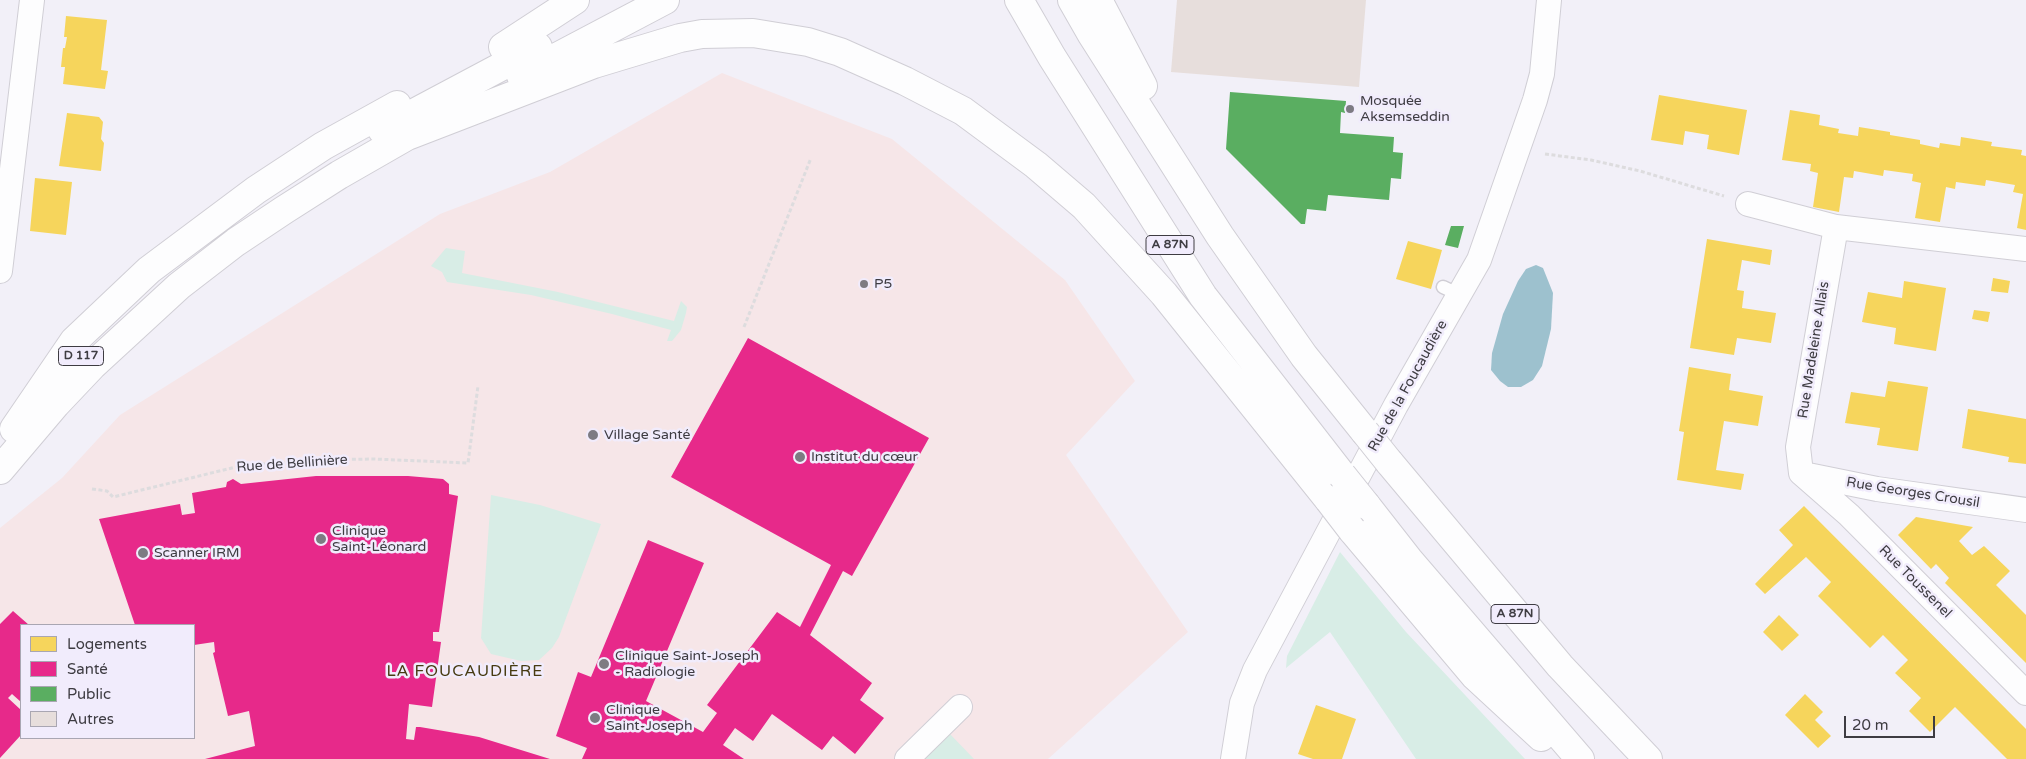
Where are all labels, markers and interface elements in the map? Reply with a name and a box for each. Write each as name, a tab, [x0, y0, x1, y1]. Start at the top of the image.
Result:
place label: Mosquée Aksemseddin	[1360, 93, 1450, 125]
marker: Mosquée Aksemseddin	[1344, 103, 1356, 115]
road number: A 87N	[1146, 236, 1194, 254]
place label: P5	[874, 276, 892, 292]
marker: P5	[858, 278, 870, 290]
street label: Rue Madeleine Allais	[1795, 280, 1833, 420]
street label: Rue de la Foucaudière	[1365, 317, 1451, 455]
road number: D 117	[58, 346, 104, 366]
place label: Village Santé	[604, 427, 690, 443]
marker: Village Santé	[586, 428, 600, 442]
place label: Institut du cœur	[811, 449, 918, 465]
marker: Institut du cœur	[793, 450, 807, 464]
street label: Rue de Bellinière	[236, 452, 348, 476]
street label: Rue Georges Crousil	[1845, 474, 1981, 512]
place label: Clinique Saint-Léonard	[332, 523, 426, 556]
marker: Clinique Saint-Léonard	[314, 532, 328, 546]
street label: Rue Toussenel	[1875, 542, 1955, 622]
place label: Scanner IRM	[154, 545, 239, 561]
marker: Scanner IRM	[136, 546, 150, 560]
road number: A 87N	[1491, 604, 1539, 624]
legend	[20, 624, 195, 739]
text: Logements	[67, 635, 147, 653]
place label: Clinique Saint-Joseph - Radiologie	[615, 648, 759, 680]
marker: Clinique Saint-Joseph - Radiologie	[597, 657, 611, 671]
text: Santé	[67, 660, 108, 678]
district label: LA FOUCAUDIÈRE	[385, 662, 545, 682]
text: Public	[67, 685, 111, 703]
place label: Clinique Saint-Joseph	[606, 702, 692, 734]
scale bar	[1846, 706, 1937, 738]
text: Autres	[67, 710, 114, 728]
marker: Clinique Saint-Joseph	[588, 711, 602, 725]
text: 20 m	[1852, 716, 1889, 734]

